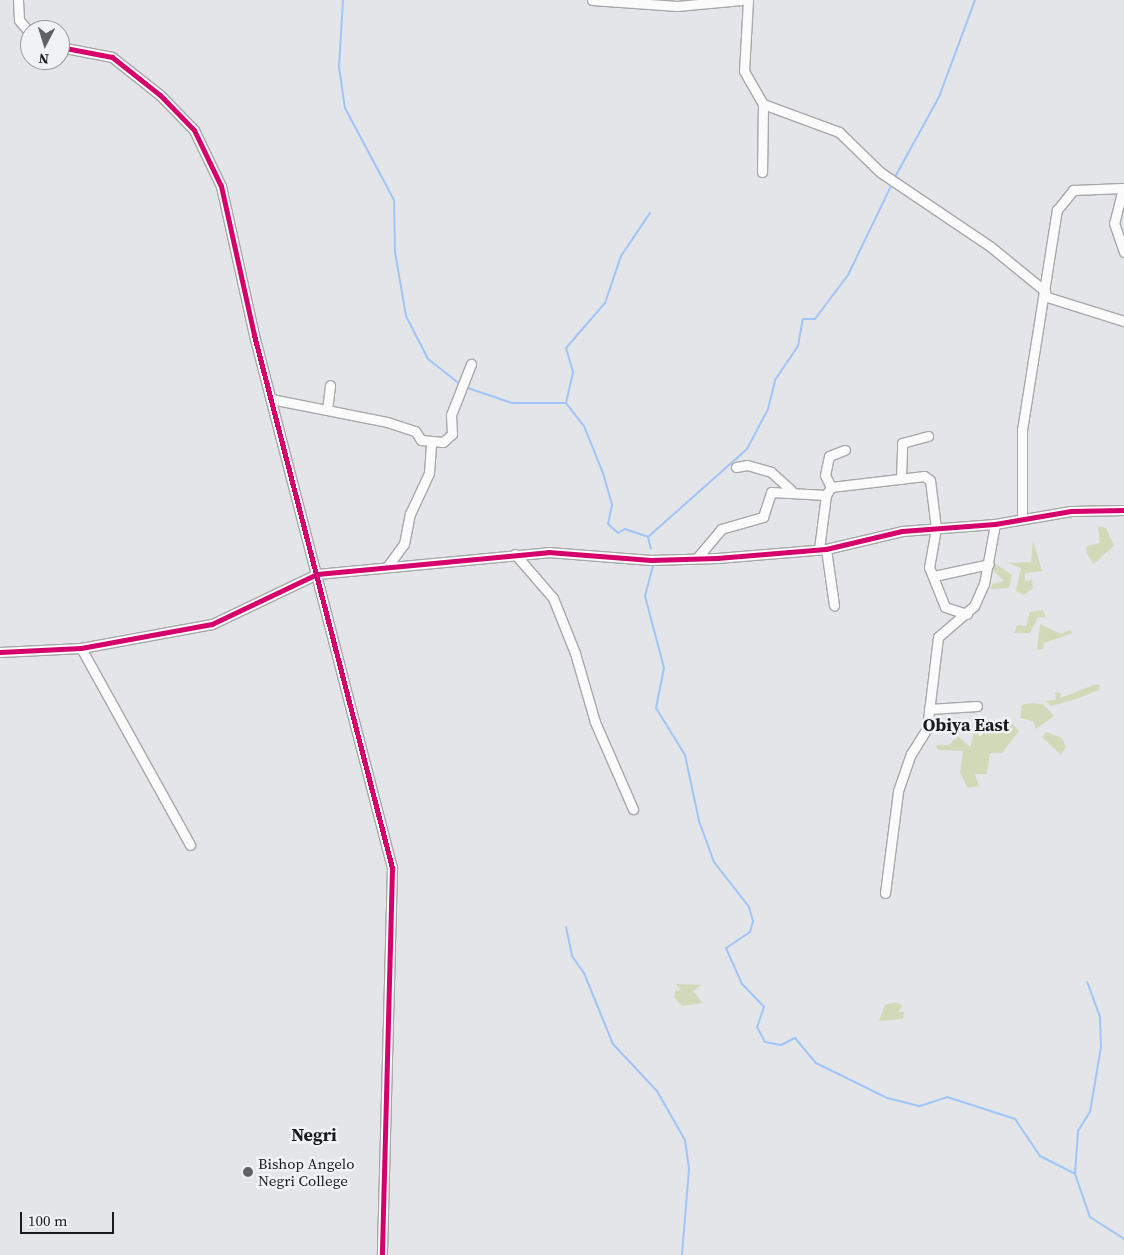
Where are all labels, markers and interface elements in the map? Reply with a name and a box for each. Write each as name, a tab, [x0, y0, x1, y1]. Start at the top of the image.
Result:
north arrow	[20, 20, 70, 70]
text: N	[38, 49, 50, 69]
district label: Obiya East	[923, 714, 1009, 736]
district label: Negri	[291, 1124, 337, 1146]
place label: Bishop Angelo Negri College	[258, 1154, 354, 1189]
marker: Bishop Angelo Negri College	[242, 1166, 254, 1178]
scale bar	[22, 1202, 116, 1234]
text: 100 m	[28, 1210, 68, 1231]

